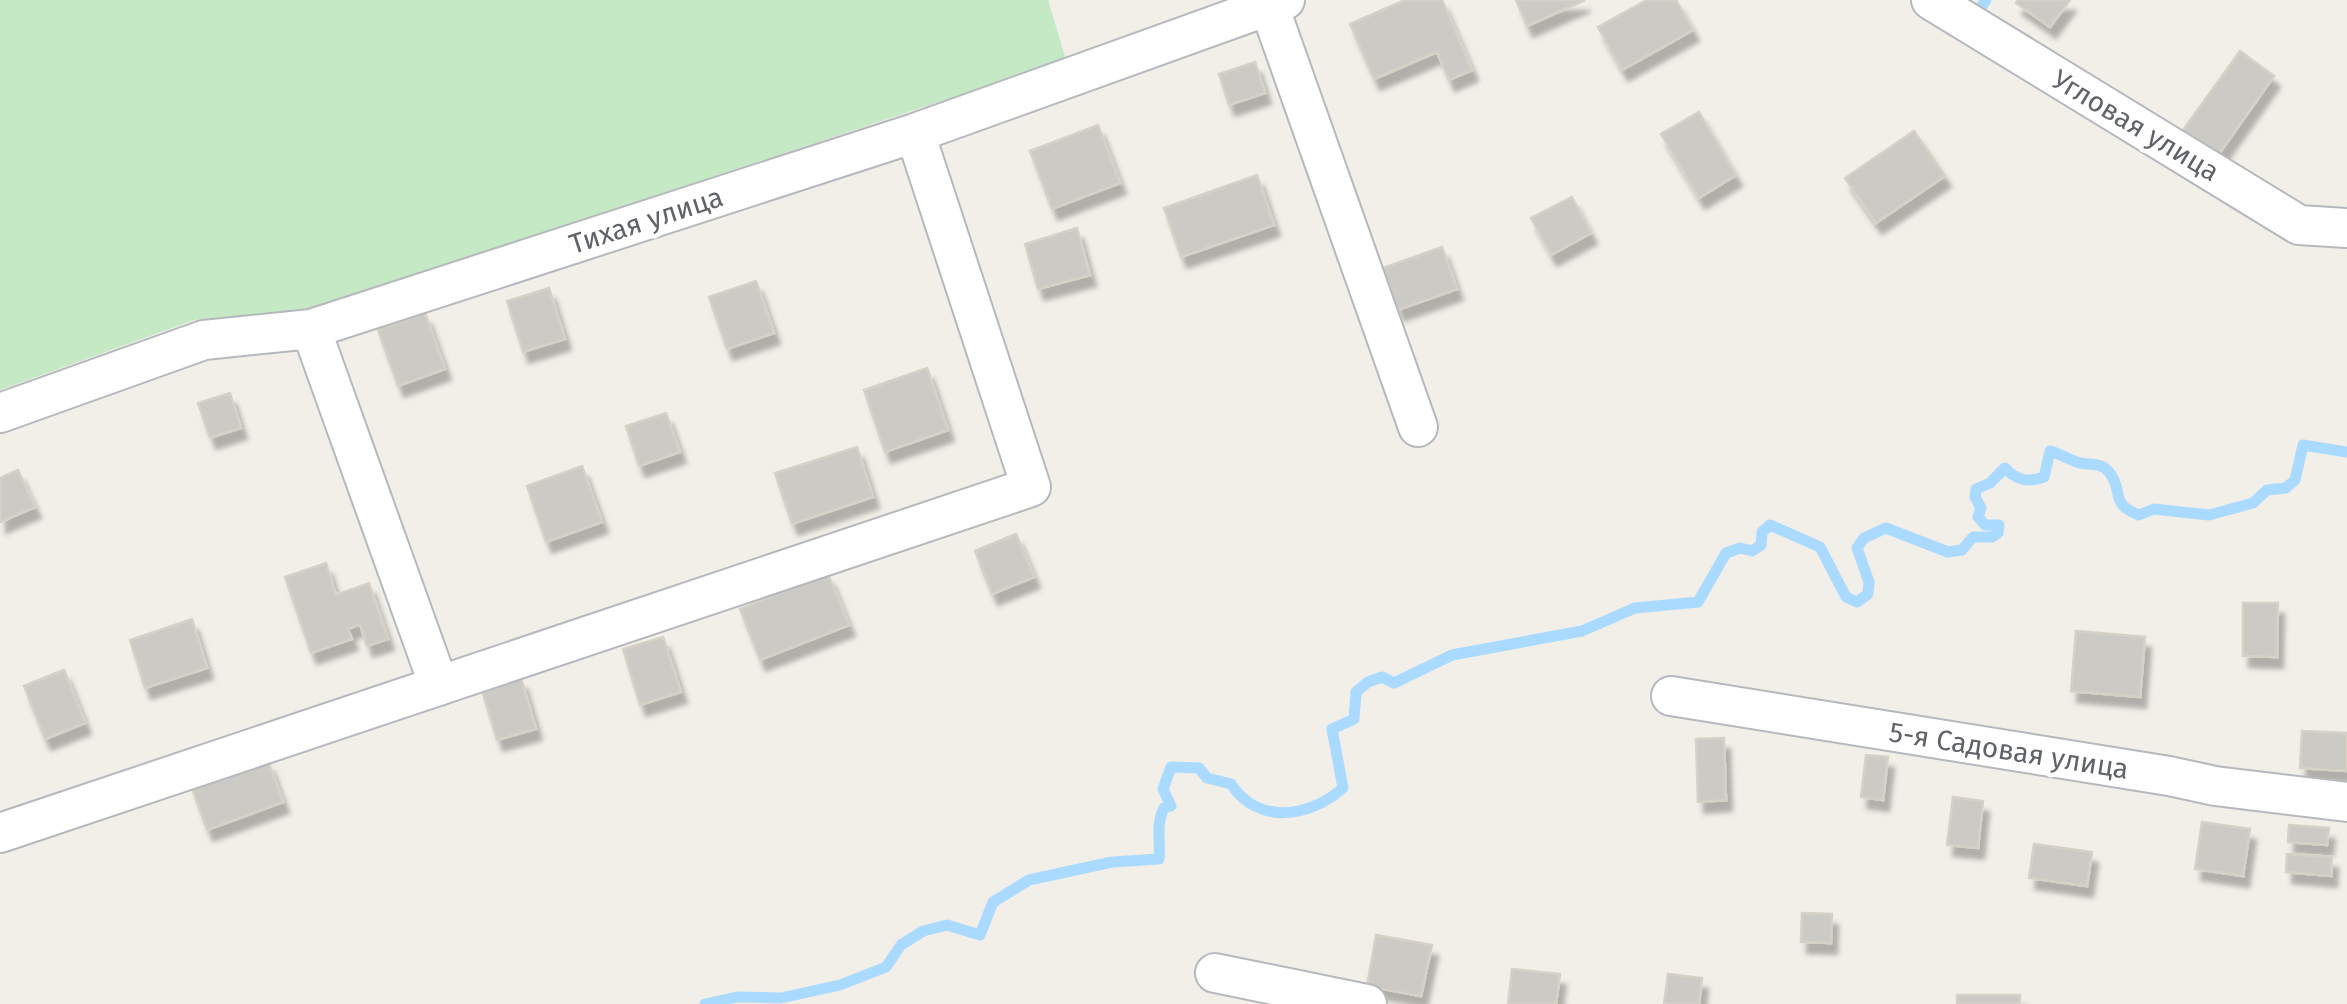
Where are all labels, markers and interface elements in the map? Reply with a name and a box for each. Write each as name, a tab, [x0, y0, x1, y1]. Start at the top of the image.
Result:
street label: Угловая улица	[2046, 63, 2225, 188]
street label: Тихая улица	[565, 180, 727, 261]
street label: 5-я Садовая улица	[1887, 715, 2131, 786]

